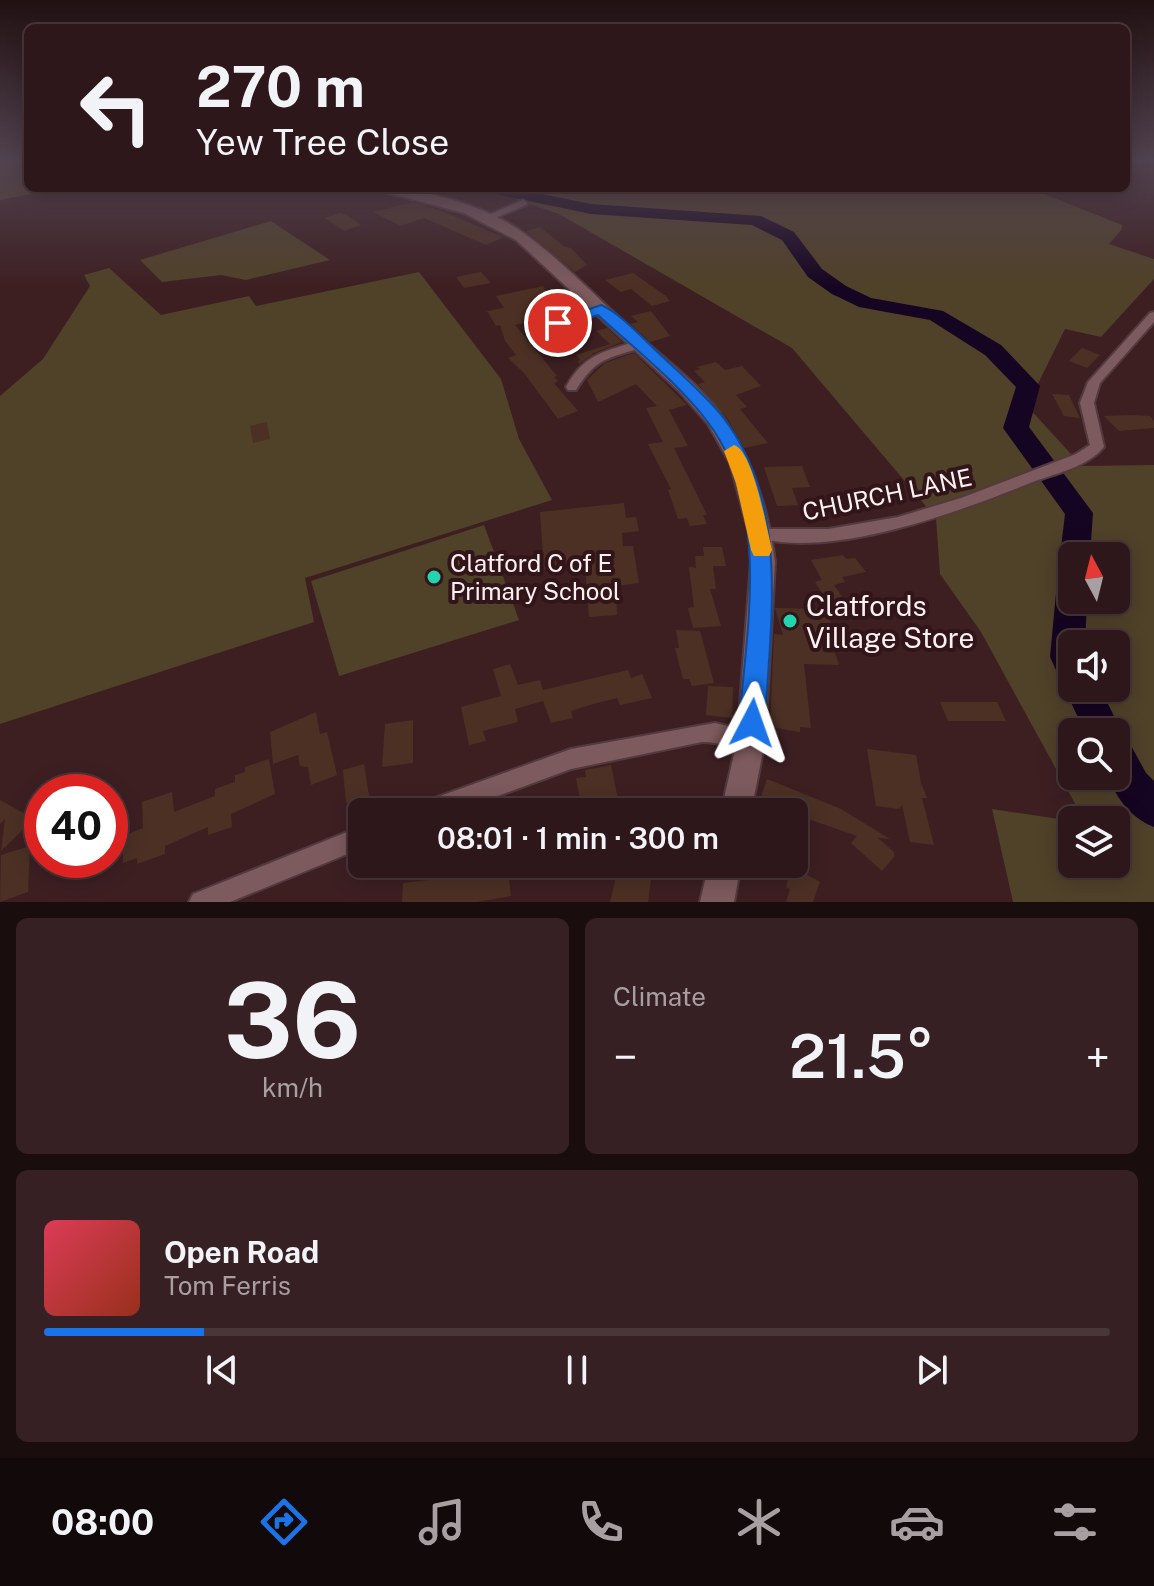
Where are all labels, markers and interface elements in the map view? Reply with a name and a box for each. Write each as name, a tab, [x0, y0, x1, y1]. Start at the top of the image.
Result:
text: 270 m	[196, 54, 365, 120]
icon: left	[64, 56, 168, 160]
text: Yew Tree Close	[196, 121, 449, 163]
pin	[524, 289, 592, 357]
icon: arrive	[536, 301, 580, 345]
street label: CHURCH LANE	[800, 462, 974, 526]
north arrow	[1058, 542, 1130, 614]
map controls	[1058, 542, 1130, 878]
place label: Clatford C of E Primary School	[450, 549, 620, 605]
marker: Clatford C of E Primary School	[425, 568, 443, 586]
place label: Clatfords Village Store	[806, 589, 974, 654]
marker: Clatfords Village Store	[781, 612, 799, 630]
button: sound	[1058, 630, 1130, 702]
position arrow	[710, 681, 794, 765]
button: search	[1058, 718, 1130, 790]
speed limit sign: 40	[24, 774, 128, 878]
button: layers	[1058, 806, 1130, 878]
text: 08:01 · 1 min · 300 m	[437, 820, 719, 856]
text: 36	[224, 959, 361, 1081]
text: Climate	[613, 981, 706, 1012]
text: 21.5°	[789, 1021, 934, 1092]
text: −	[613, 1031, 637, 1083]
text: +	[1086, 1031, 1110, 1083]
text: km/h	[262, 1072, 323, 1103]
text: Open Road	[164, 1234, 319, 1270]
text: Tom Ferris	[164, 1270, 291, 1301]
icon: previous	[200, 1348, 244, 1392]
icon: pause	[555, 1348, 599, 1392]
icon: next	[910, 1348, 954, 1392]
icon: directions	[256, 1494, 312, 1550]
icon: music	[414, 1494, 470, 1550]
icon: phone	[573, 1494, 629, 1550]
icon: climate	[731, 1494, 787, 1550]
icon: car	[889, 1494, 945, 1550]
icon: filters	[1047, 1494, 1103, 1550]
text: 08:00	[51, 1501, 154, 1543]

